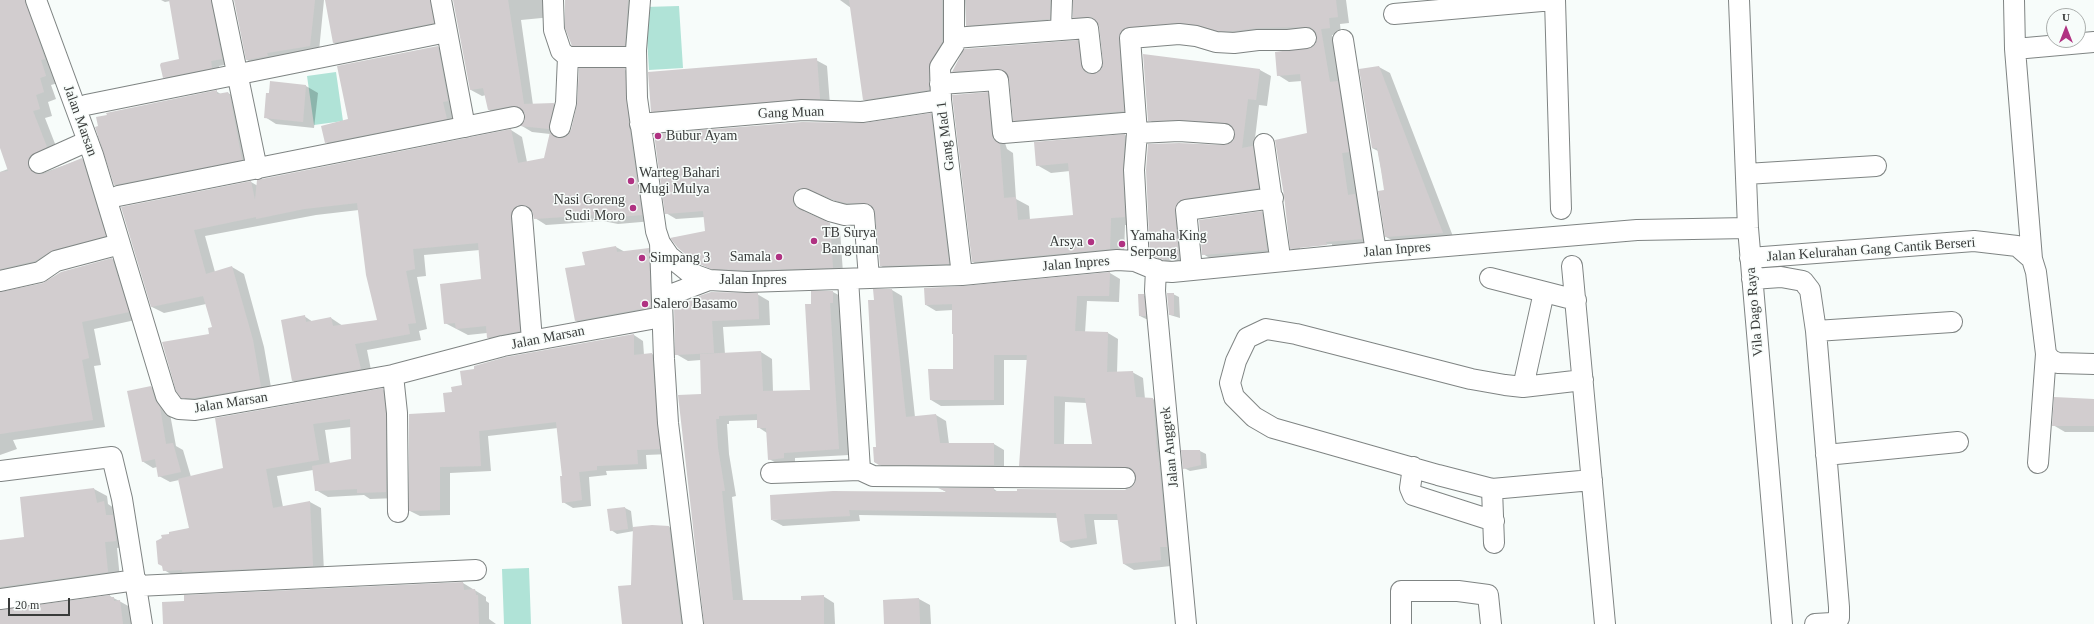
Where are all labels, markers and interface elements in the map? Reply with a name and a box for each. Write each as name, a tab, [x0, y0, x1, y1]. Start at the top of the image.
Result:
north arrow	[2046, 8, 2086, 48]
text: U	[2062, 11, 2070, 23]
street label: Jalan Marsan	[59, 83, 101, 159]
street label: Gang Mad 1	[933, 100, 959, 172]
street label: Gang Muan	[757, 103, 825, 123]
place label: Bubur Ayam	[666, 128, 737, 144]
marker: Bubur Ayam	[653, 131, 663, 141]
place label: Warteg Bahari Mugi Mulya	[639, 165, 720, 198]
marker: Warteg Bahari Mugi Mulya	[626, 176, 636, 186]
place label: Nasi Goreng Sudi Moro	[554, 192, 625, 224]
marker: Nasi Goreng Sudi Moro	[628, 203, 638, 213]
place label: TB Surya Bangunan	[822, 225, 879, 258]
place label: Yamaha King Serpong	[1130, 228, 1207, 260]
place label: Arsya	[1050, 234, 1083, 250]
street label: Jalan Kelurahan Gang Cantik Berseri	[1766, 234, 1976, 266]
marker: TB Surya Bangunan	[809, 236, 819, 246]
marker: Arsya	[1086, 237, 1096, 247]
marker: Yamaha King Serpong	[1117, 239, 1127, 249]
street label: Jalan Inpres	[1363, 239, 1431, 261]
place label: Samala	[730, 249, 771, 265]
place label: Simpang 3	[650, 250, 710, 266]
marker: Samala	[774, 252, 784, 262]
marker: Simpang 3	[637, 253, 647, 263]
street label: Jalan Inpres	[1042, 253, 1110, 275]
street label: Vila Dago Raya	[1743, 267, 1767, 357]
street label: Jalan Inpres	[719, 272, 787, 288]
place label: Salero Basamo	[653, 296, 737, 312]
marker: Salero Basamo	[640, 299, 650, 309]
street label: Jalan Marsan	[510, 323, 586, 353]
street label: Jalan Marsan	[193, 389, 269, 417]
street label: Jalan Anggrek	[1157, 406, 1183, 488]
scale bar	[10, 590, 72, 616]
text: 20 m	[15, 598, 39, 612]

